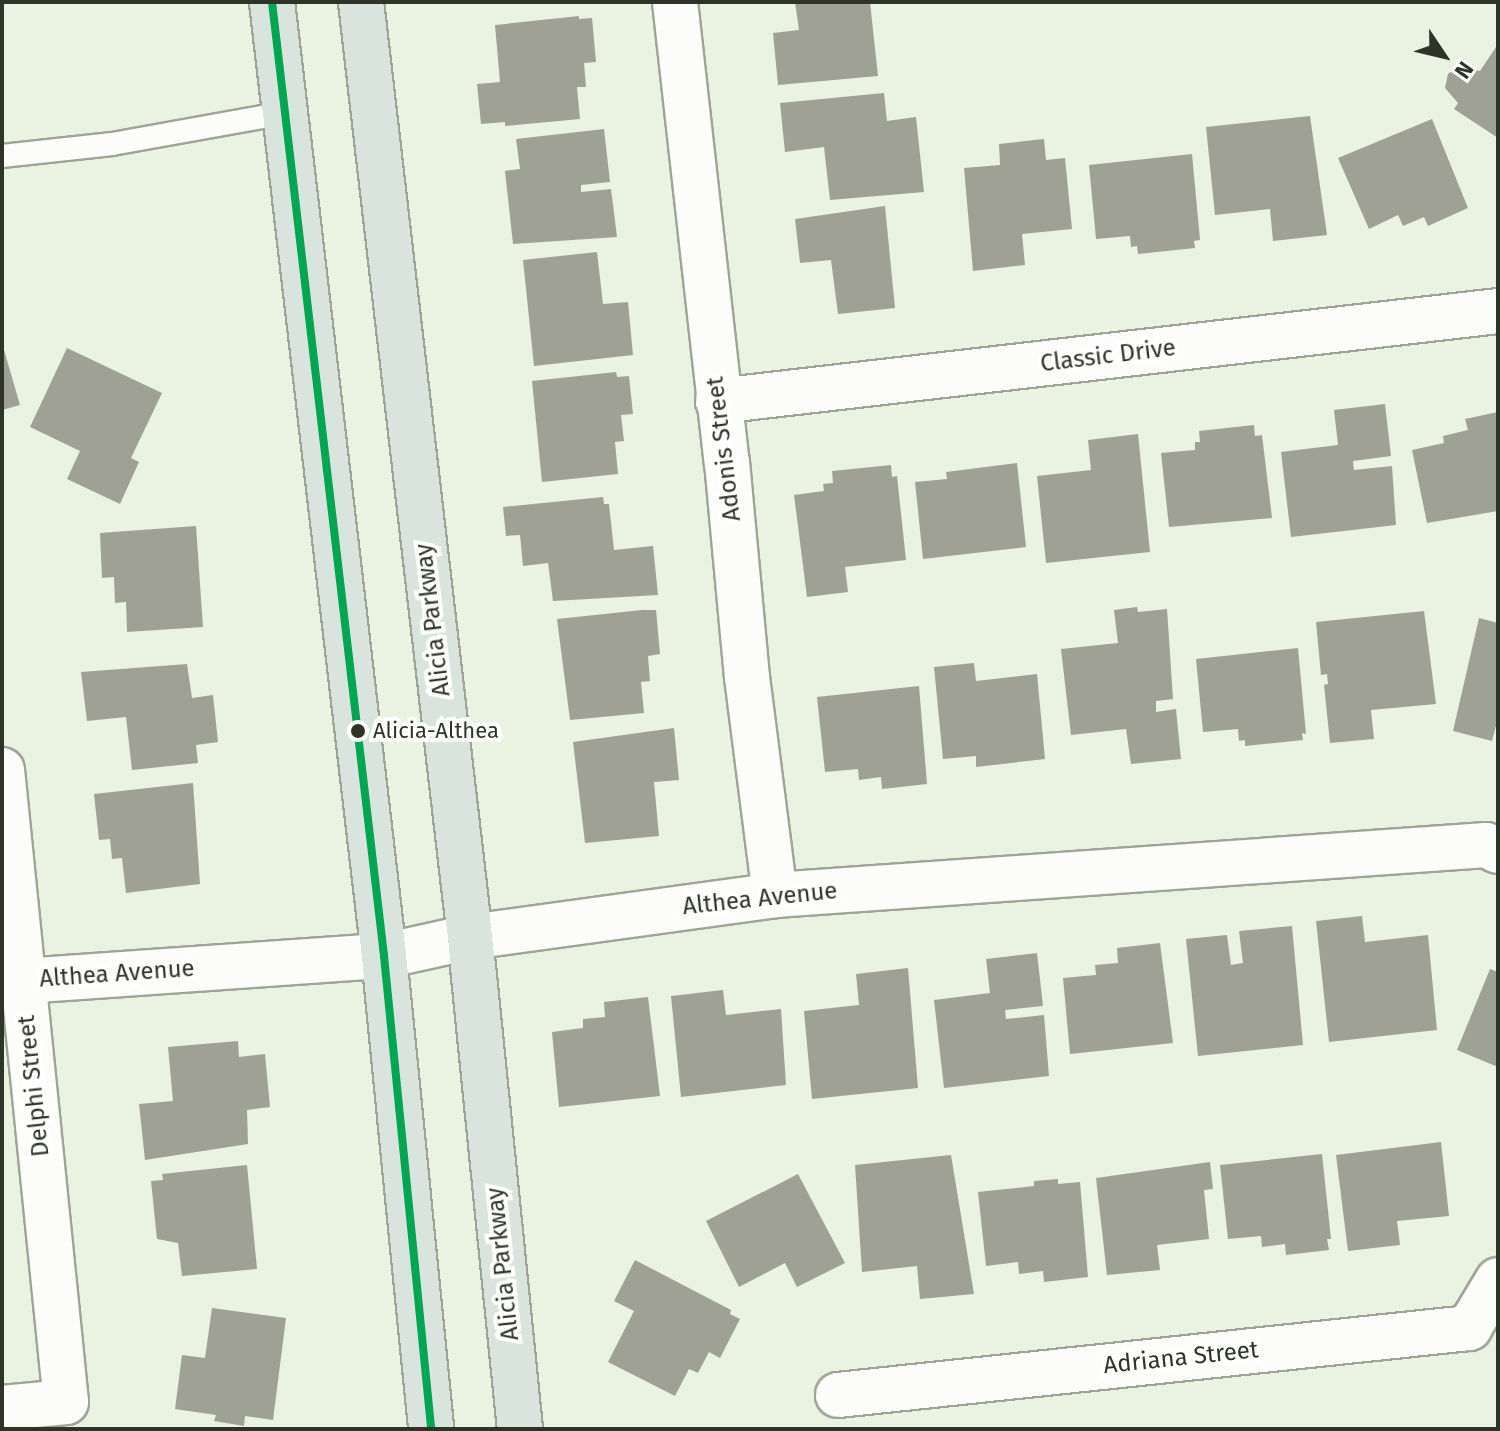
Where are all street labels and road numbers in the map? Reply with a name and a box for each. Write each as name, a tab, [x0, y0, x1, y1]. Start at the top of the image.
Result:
street label: Classic Drive	[1039, 333, 1177, 379]
street label: Adonis Street	[701, 375, 747, 523]
street label: Alicia Parkway	[409, 542, 457, 698]
street label: Althea Avenue	[681, 877, 839, 921]
street label: Althea Avenue	[38, 954, 196, 994]
street label: Delphi Street	[12, 1014, 56, 1158]
street label: Alicia Parkway	[481, 1186, 525, 1342]
street label: Adriana Street	[1102, 1336, 1260, 1380]

